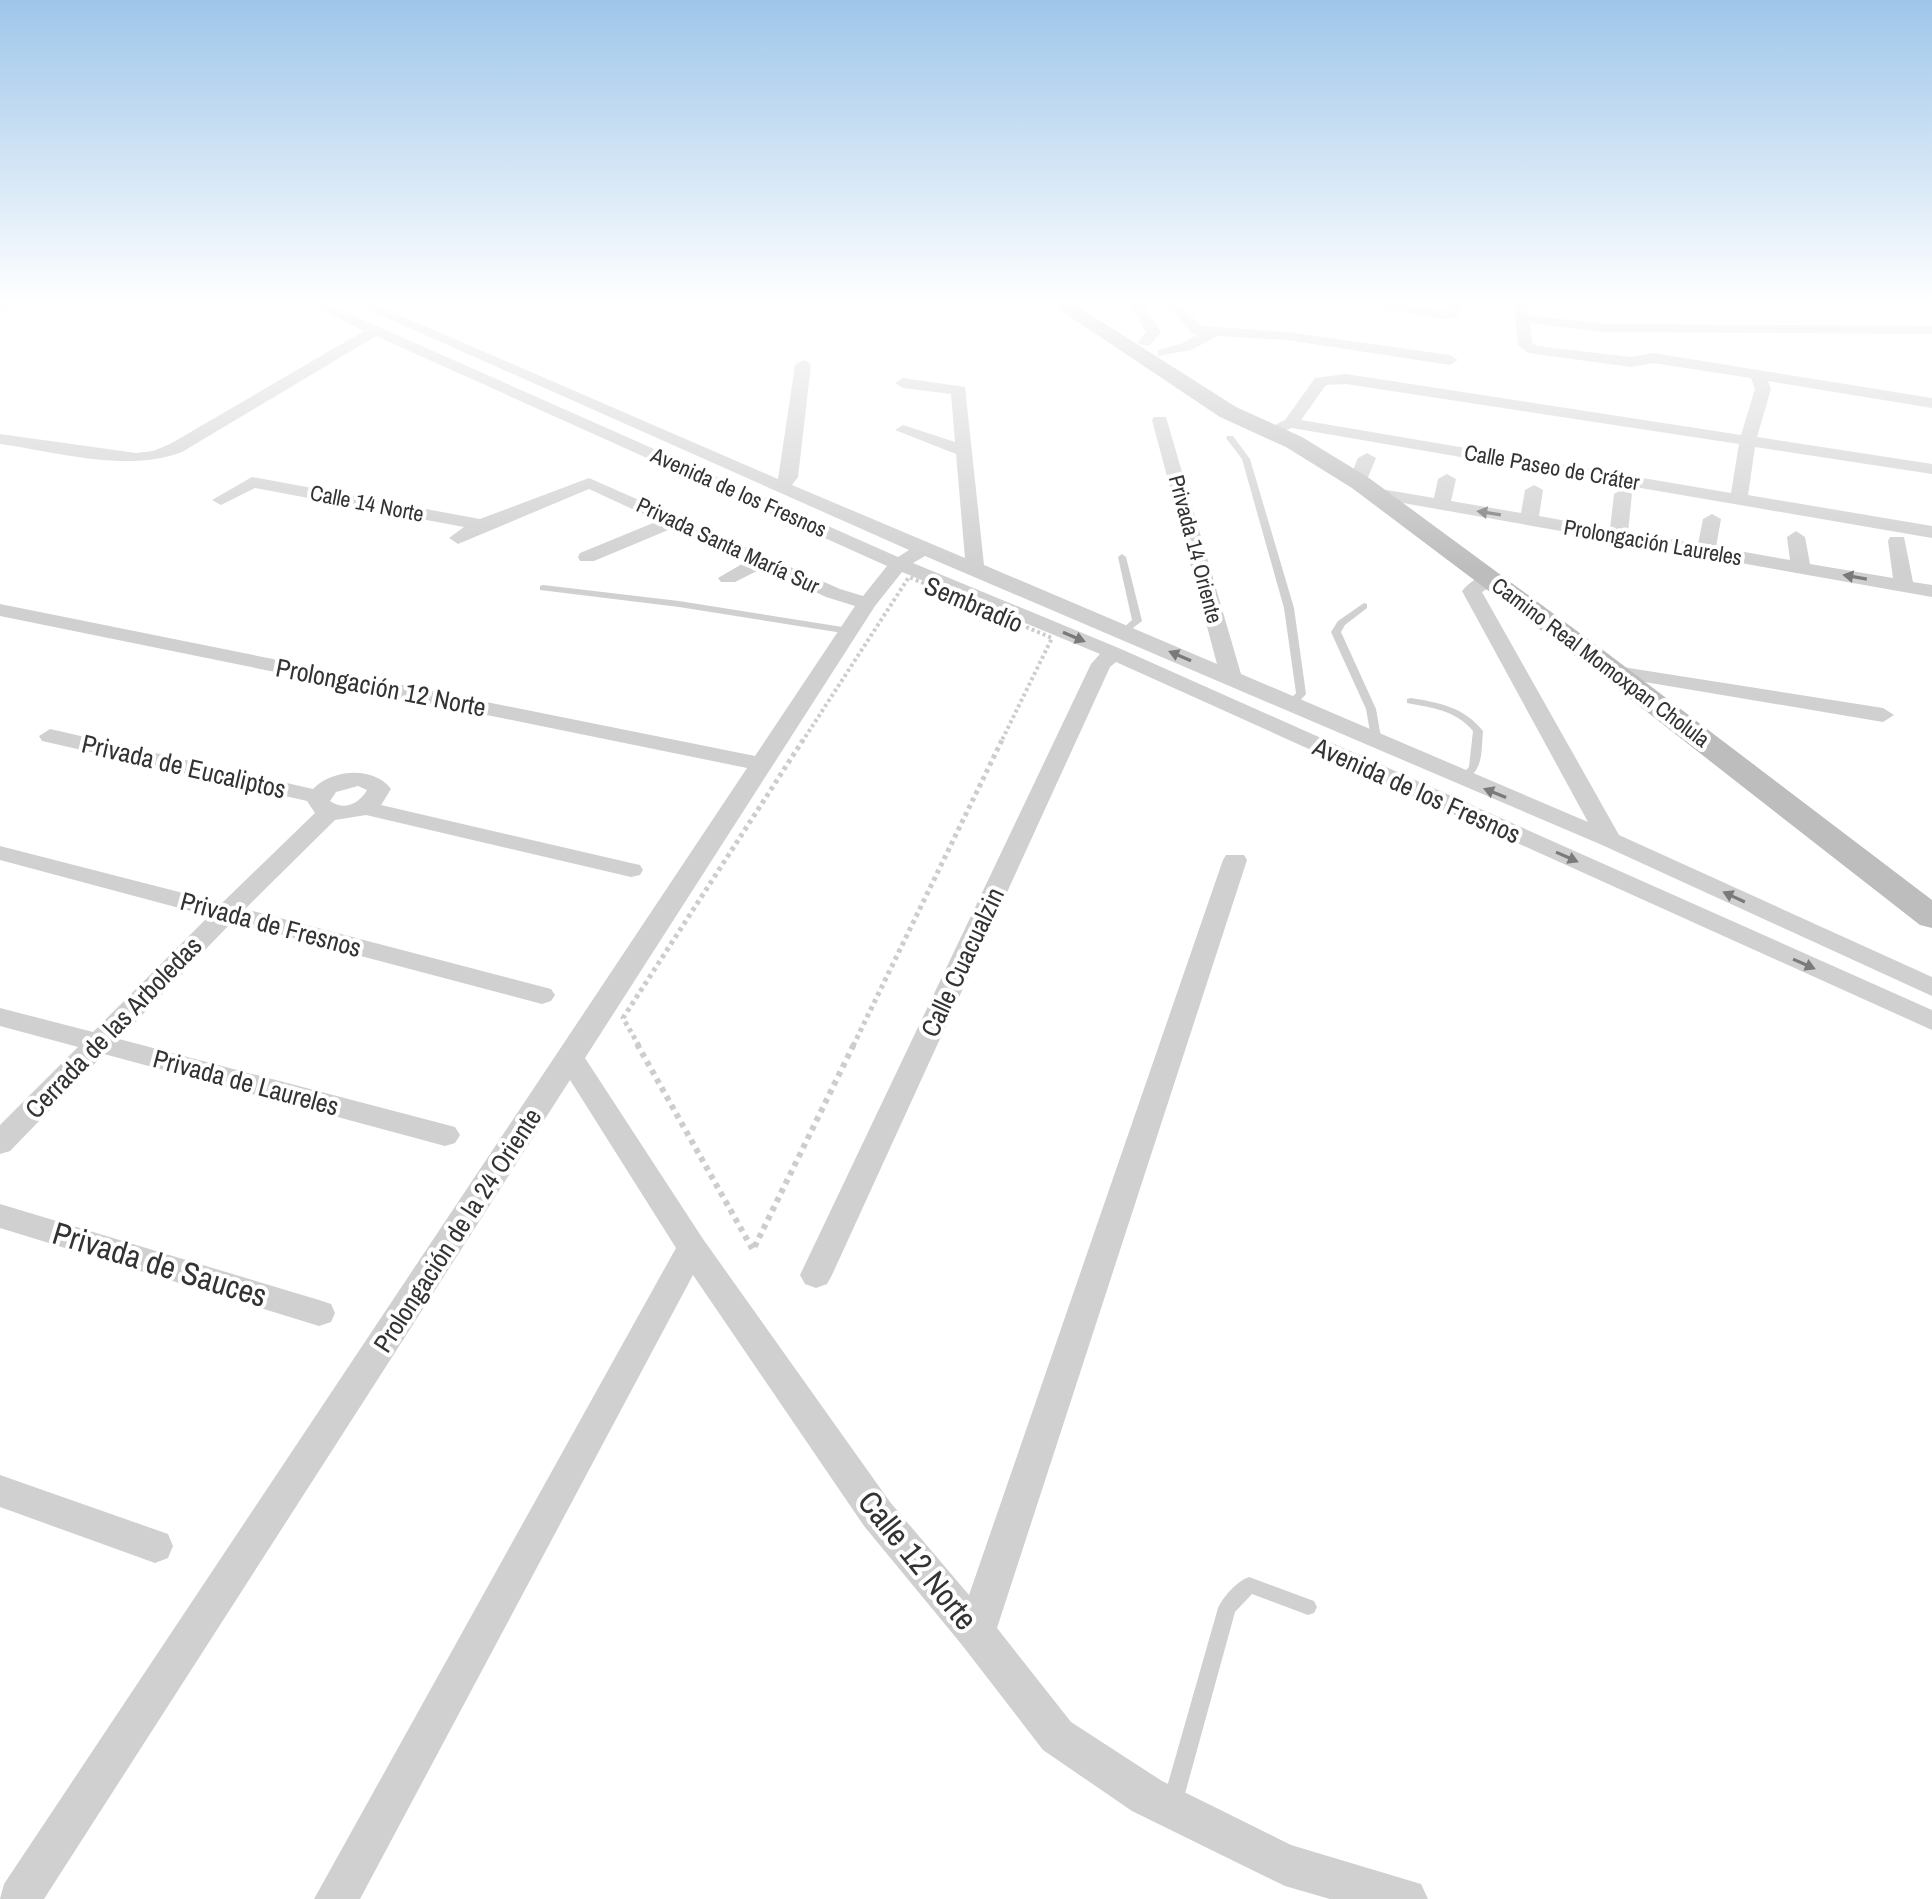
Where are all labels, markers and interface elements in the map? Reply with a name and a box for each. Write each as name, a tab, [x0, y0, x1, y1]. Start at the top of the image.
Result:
street label: Calle Paseo de Cráter	[1462, 437, 1642, 497]
street label: Avenida de los Fresnos	[646, 439, 832, 544]
street label: Privada 14 Oriente	[1162, 471, 1230, 627]
street label: Calle 14 Norte	[308, 477, 426, 529]
street label: Privada Santa María Sur	[632, 489, 824, 601]
one-way arrow	[1476, 506, 1501, 519]
street label: Prolongación Laureles	[1562, 512, 1744, 572]
street label: Sembradío	[919, 568, 1029, 640]
street label: Camino Real Momoxpan Cholula	[1486, 570, 1716, 754]
one-way arrow	[1842, 571, 1867, 583]
one-way arrow	[1062, 631, 1086, 644]
street label: Prolongación 12 Norte	[273, 649, 489, 725]
one-way arrow	[1168, 649, 1192, 662]
street label: Privada de Eucaliptos	[78, 725, 290, 807]
street label: Avenida de los Fresnos	[1307, 728, 1526, 851]
one-way arrow	[1483, 786, 1507, 799]
one-way arrow	[1555, 850, 1579, 864]
street label: Calle Cuacualzin	[912, 882, 1012, 1042]
street label: Privada de Fresnos	[177, 883, 365, 965]
one-way arrow	[1722, 890, 1745, 903]
street label: Cerrada de las Arboledas	[17, 928, 209, 1126]
one-way arrow	[1793, 957, 1816, 970]
street label: Privada de Laureles	[149, 1040, 343, 1124]
street label: Prolongación de la 24 Oriente	[365, 1101, 549, 1359]
street label: Privada de Sauces	[48, 1211, 272, 1317]
street label: Calle 12 Norte	[849, 1481, 987, 1639]

